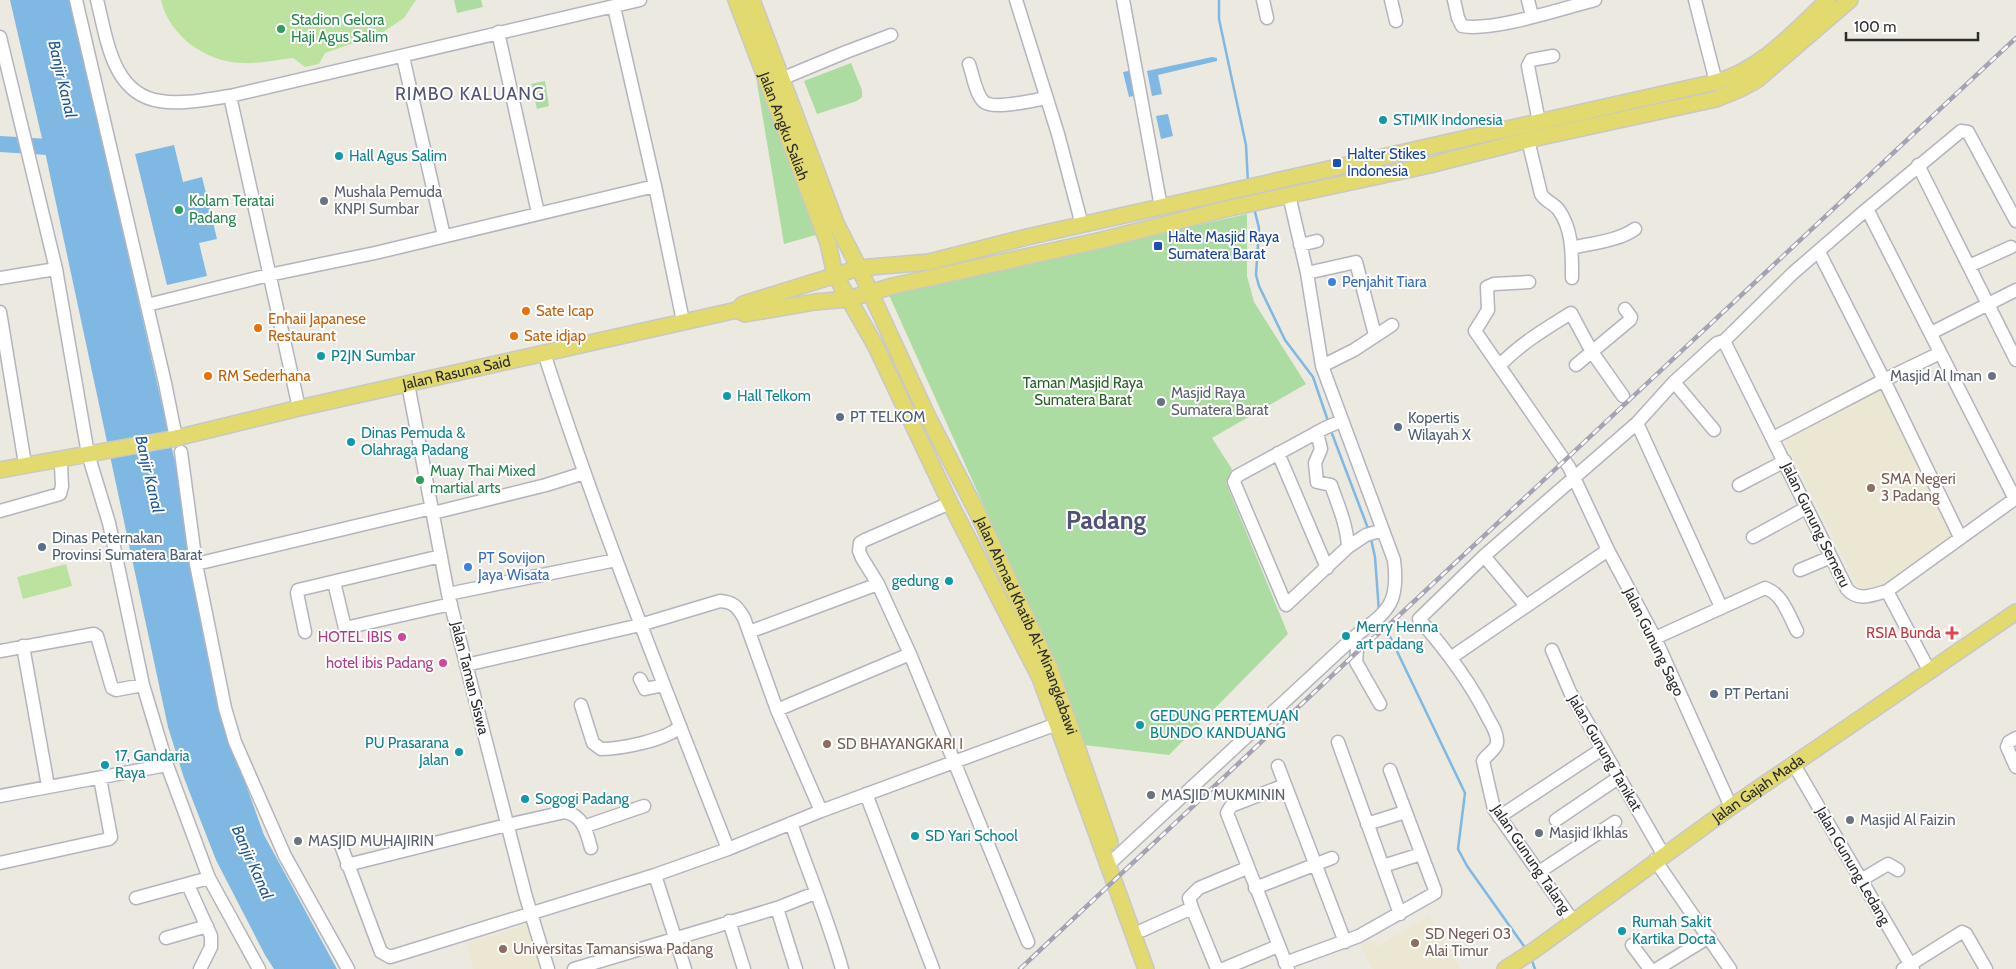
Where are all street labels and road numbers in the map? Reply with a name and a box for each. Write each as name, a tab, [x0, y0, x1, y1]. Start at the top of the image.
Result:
street label: Jalan Angku Saliah	[755, 69, 812, 183]
street label: Jalan Rasuna Said	[400, 352, 512, 394]
street label: Jalan Gunung Semeru	[1778, 459, 1854, 590]
street label: Jalan Ahmad Khatib Al-Minangkabawi	[971, 513, 1081, 737]
street label: Jalan Gunung Sago	[1620, 584, 1688, 699]
street label: Jalan Taman Siswa	[447, 619, 493, 737]
street label: Jalan Gunung Tanikat	[1564, 691, 1646, 814]
street label: Jalan Gajah Mada	[1708, 750, 1808, 827]
street label: Jalan Gunung Talang	[1487, 800, 1574, 917]
street label: Jalan Gunung Ledang	[1811, 803, 1894, 929]

